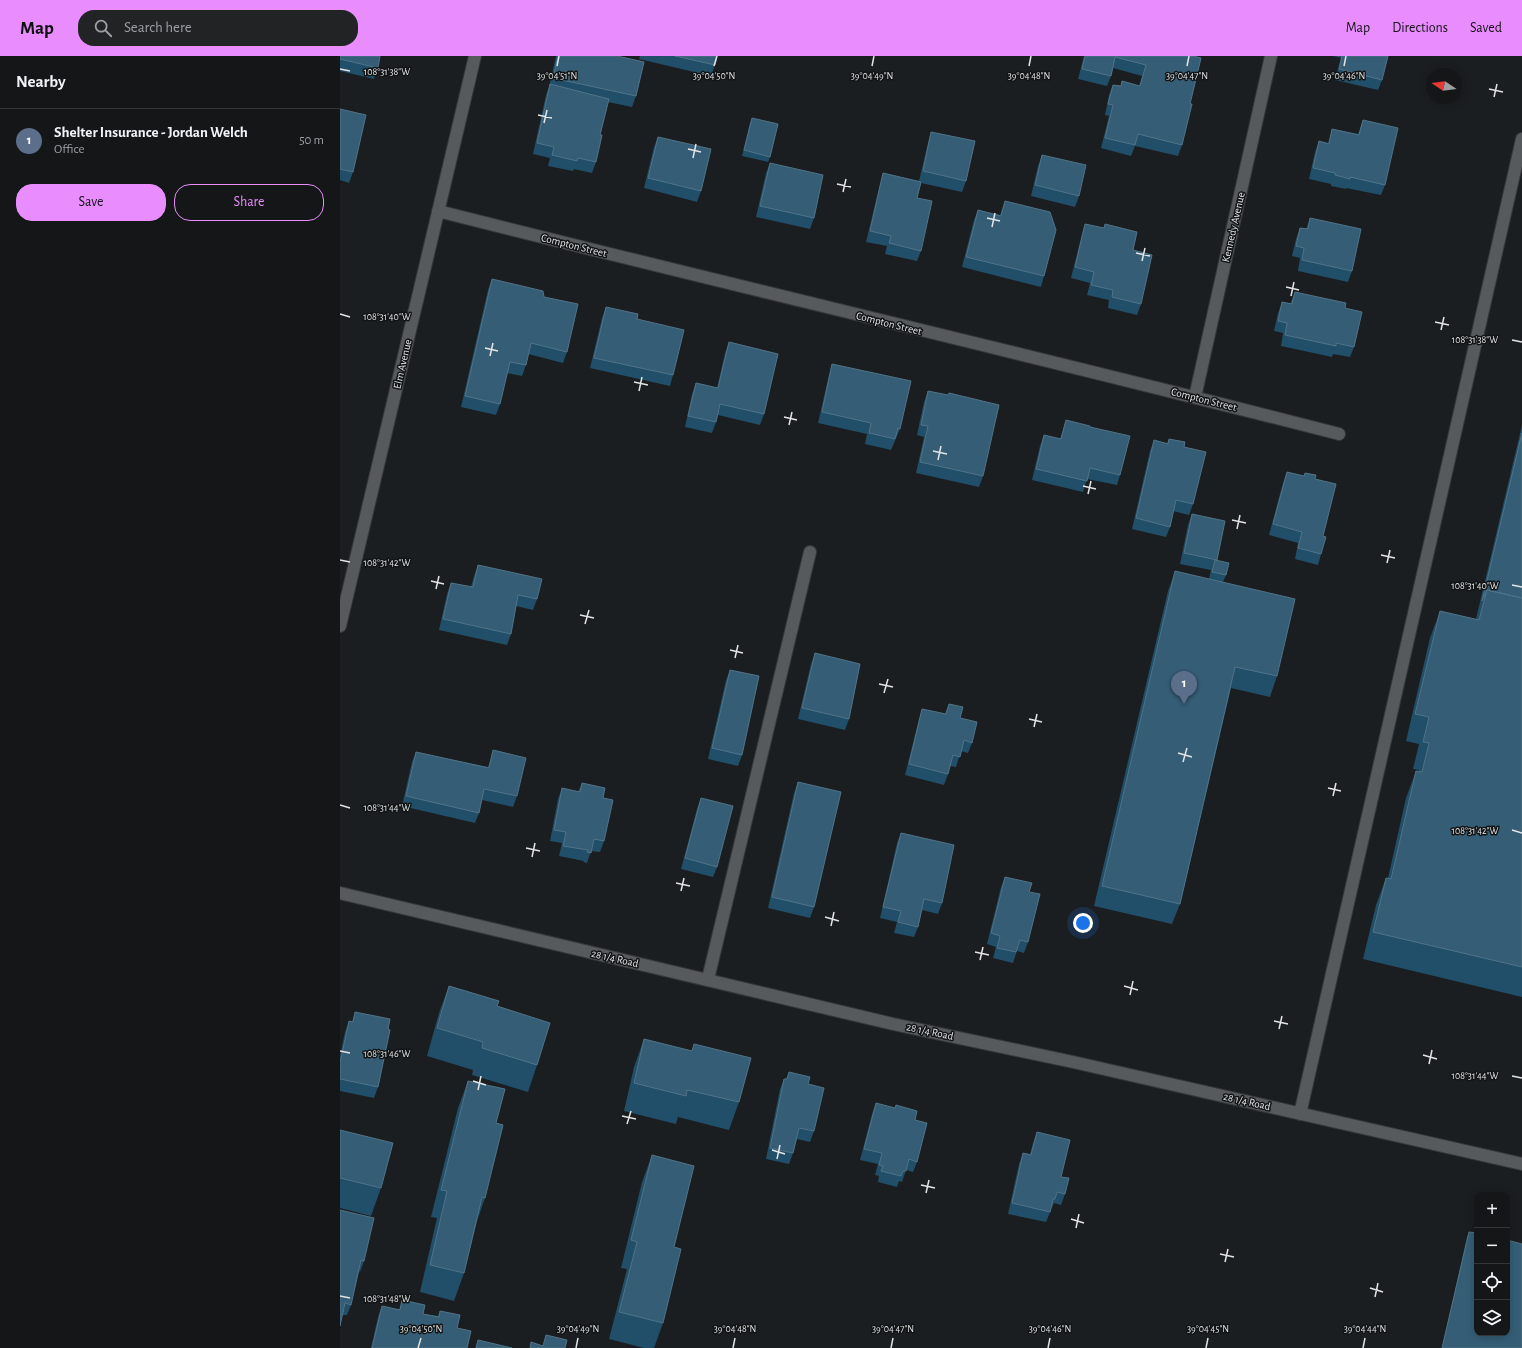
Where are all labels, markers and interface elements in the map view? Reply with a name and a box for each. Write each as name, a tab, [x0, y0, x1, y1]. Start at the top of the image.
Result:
search box	[78, 10, 358, 46]
icon: search	[92, 17, 114, 39]
text: Map	[20, 19, 54, 38]
text: Search here	[124, 20, 192, 35]
text: Map	[1346, 21, 1370, 35]
text: Directions	[1392, 21, 1448, 35]
text: Saved	[1470, 21, 1502, 35]
text: 108°31'38"W	[364, 67, 410, 77]
north arrow	[1426, 68, 1462, 104]
text: 39°04'51"N	[537, 71, 577, 81]
text: 39°04'50"N	[693, 71, 735, 81]
text: 39°04'49"N	[851, 71, 893, 81]
text: 39°04'48"N	[1008, 71, 1050, 81]
text: 39°04'47"N	[1166, 71, 1208, 81]
text: 39°04'46"N	[1323, 71, 1365, 81]
text: Nearby	[16, 73, 66, 90]
text: Shelter Insurance - Jordan Welch	[54, 125, 248, 140]
text: 1	[27, 134, 31, 147]
text: 50 m	[299, 134, 324, 147]
text: Office	[54, 143, 84, 156]
button: Save	[16, 184, 166, 221]
button: Share	[174, 184, 324, 221]
street label: Kennedy Avenue	[1220, 191, 1247, 263]
street label: Compton Street	[540, 232, 608, 259]
street label: Compton Street	[855, 310, 923, 337]
text: 108°31'40"W	[363, 312, 411, 322]
text: 108°31'38"W	[1452, 335, 1498, 345]
street label: Elm Avenue	[391, 338, 414, 390]
street label: Compton Street	[1170, 386, 1238, 413]
text: 108°31'42"W	[364, 558, 410, 568]
text: 108°31'40"W	[1451, 581, 1499, 591]
pin: 1	[1171, 671, 1197, 704]
text: 108°31'44"W	[363, 803, 411, 813]
text: 108°31'42"W	[1452, 826, 1498, 836]
your location	[1073, 913, 1093, 933]
street label: 28 1/4 Road	[590, 948, 640, 969]
street label: 28 1/4 Road	[905, 1021, 955, 1042]
text: 108°31'46"W	[364, 1049, 411, 1059]
text: 108°31'44"W	[1451, 1071, 1499, 1081]
street label: 28 1/4 Road	[1222, 1091, 1272, 1112]
map controls	[1474, 1192, 1510, 1336]
button: +	[1474, 1192, 1510, 1228]
button: −	[1474, 1228, 1510, 1264]
button: locate	[1474, 1264, 1510, 1300]
text: 108°31'48"W	[363, 1294, 411, 1304]
button: layers	[1474, 1300, 1510, 1336]
text: 39°04'50"N	[400, 1324, 442, 1334]
text: 39°04'49"N	[557, 1324, 599, 1334]
text: 39°04'48"N	[714, 1324, 756, 1334]
text: 39°04'47"N	[872, 1324, 914, 1334]
text: 39°04'46"N	[1029, 1324, 1071, 1334]
text: 39°04'45"N	[1187, 1324, 1229, 1334]
text: 39°04'44"N	[1344, 1324, 1386, 1334]

